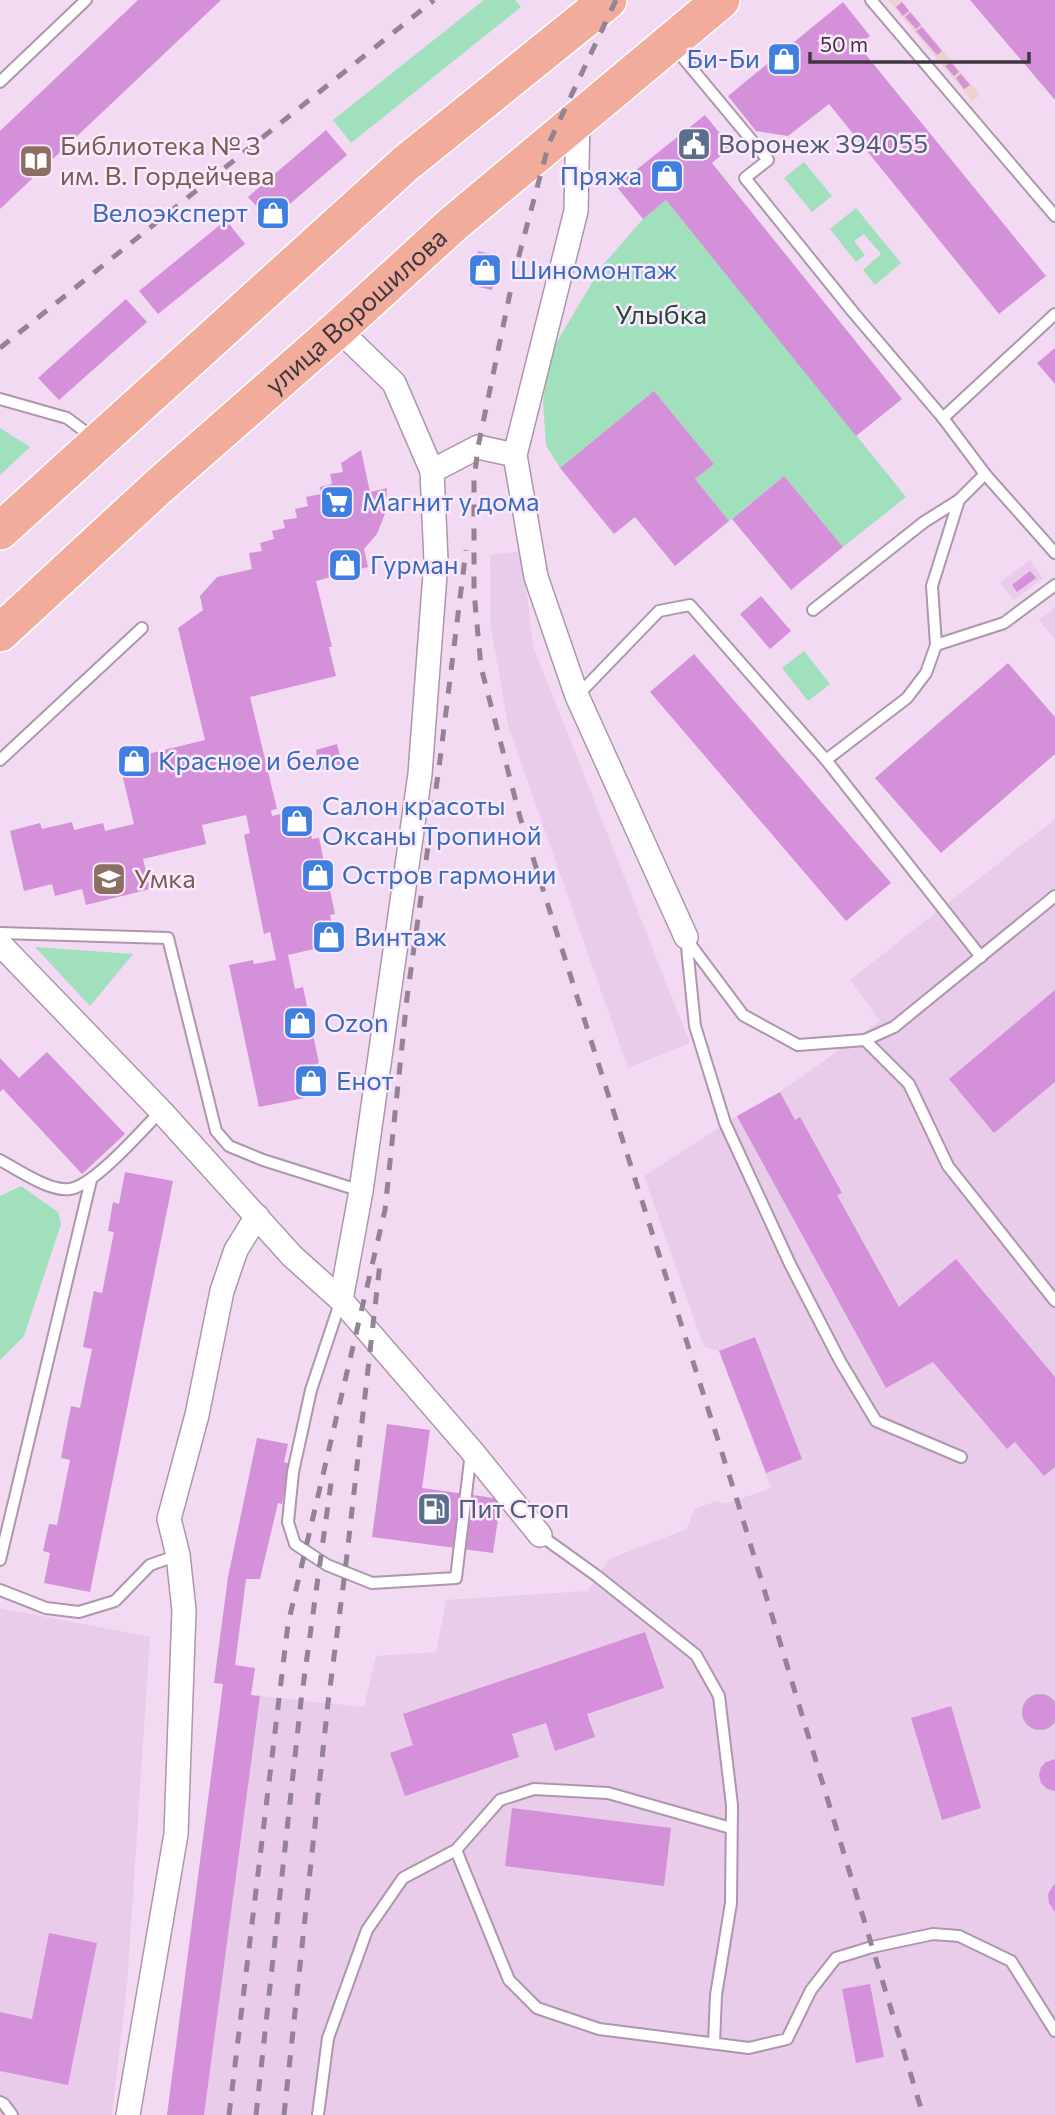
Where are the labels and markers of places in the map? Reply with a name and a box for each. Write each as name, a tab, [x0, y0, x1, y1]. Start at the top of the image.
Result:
shop icon: Би-Би	[765, 40, 803, 78]
place label: Би-Би	[687, 42, 760, 73]
public building icon: Воронеж 394055	[675, 125, 713, 163]
place label: Воронеж 394055	[718, 127, 928, 158]
place label: Библиотека № 3 им. В. Гордейчева	[60, 129, 275, 190]
library icon: Библиотека № 3 им. В. Гордейчева	[17, 142, 55, 180]
shop icon: Пряжа	[648, 157, 686, 195]
place label: Пряжа	[560, 159, 642, 190]
shop icon: Велоэксперт	[254, 194, 292, 232]
place label: Велоэксперт	[92, 196, 248, 227]
shop icon: Шиномонтаж	[466, 251, 504, 289]
place label: Шиномонтаж	[510, 253, 678, 284]
supermarket icon: Магнит у дома	[318, 483, 356, 521]
place label: Магнит у дома	[362, 485, 540, 516]
shop icon: Гурман	[326, 546, 364, 584]
place label: Гурман	[370, 548, 458, 579]
shop icon: Красное и белое	[115, 742, 153, 780]
place label: Красное и белое	[158, 744, 360, 775]
place label: Салон красоты Оксаны Тропиной	[322, 789, 542, 850]
shop icon: Салон красоты Оксаны Тропиной	[278, 802, 316, 840]
shop icon: Остров гармонии	[299, 856, 337, 894]
place label: Остров гармонии	[342, 858, 557, 889]
school or university icon: Умка	[90, 860, 128, 898]
place label: Умка	[134, 862, 196, 893]
shop icon: Винтаж	[310, 918, 348, 956]
place label: Винтаж	[354, 920, 447, 951]
shop icon: Ozon	[281, 1004, 319, 1042]
place label: Ozon	[324, 1006, 389, 1037]
shop icon: Енот	[292, 1062, 330, 1100]
place label: Енот	[336, 1064, 394, 1095]
fuel station icon: Пит Стоп	[415, 1490, 453, 1528]
place label: Пит Стоп	[458, 1492, 569, 1523]

